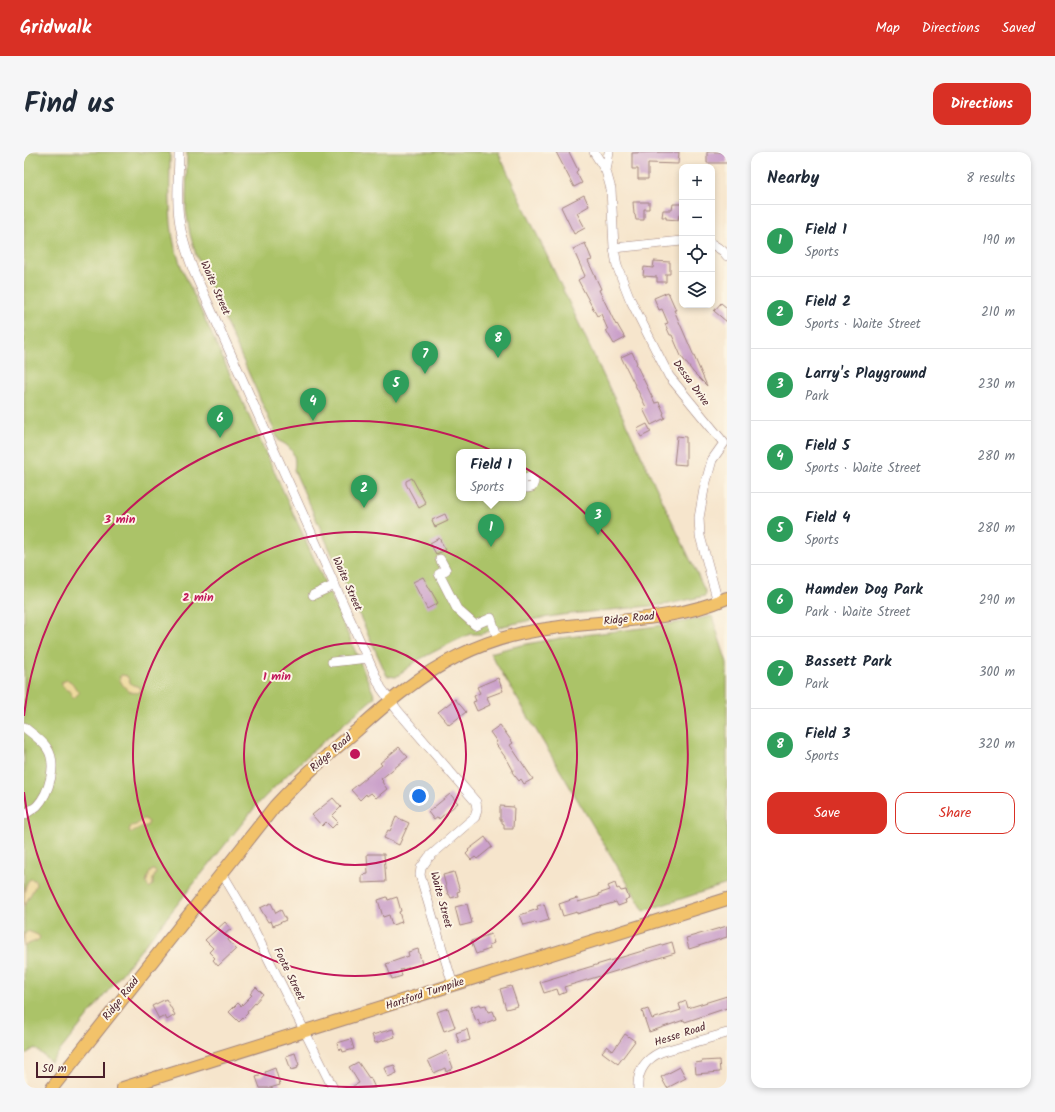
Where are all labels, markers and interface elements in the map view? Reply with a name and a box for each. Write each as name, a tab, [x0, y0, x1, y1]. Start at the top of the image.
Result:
text: Gridwalk	[20, 13, 91, 43]
text: Map	[875, 17, 900, 39]
text: Directions	[922, 17, 980, 39]
text: Saved	[1002, 17, 1035, 39]
text: Find us	[24, 82, 115, 127]
button: Directions	[933, 83, 1031, 125]
map controls	[679, 164, 715, 308]
button: +	[679, 164, 715, 200]
text: Nearby	[767, 165, 819, 192]
text: 8 results	[966, 168, 1015, 189]
button: −	[679, 200, 715, 236]
text: Field 1	[805, 218, 847, 242]
text: 1	[778, 230, 782, 251]
text: 190 m	[983, 230, 1015, 251]
button: locate	[679, 236, 715, 272]
text: Sports	[805, 242, 839, 263]
street label: Waite Street	[195, 258, 235, 319]
button: layers	[679, 272, 715, 308]
text: Field 2	[805, 290, 851, 314]
text: 2	[776, 302, 784, 323]
text: 210 m	[981, 302, 1015, 323]
text: Sports · Waite Street	[805, 314, 921, 335]
pin: 8	[485, 325, 511, 358]
pin: 7	[412, 341, 438, 374]
street label: Dessa Drive	[668, 356, 714, 410]
text: Larry's Playground	[805, 362, 926, 386]
pin: 5	[383, 370, 409, 403]
text: 3	[776, 374, 784, 395]
text: 230 m	[978, 374, 1015, 395]
text: Park	[805, 386, 829, 407]
pin: 4	[300, 388, 326, 421]
pin: 6	[207, 405, 233, 438]
text: Field 5	[805, 434, 850, 458]
text: 4	[776, 446, 784, 467]
text: 280 m	[978, 446, 1015, 467]
popup	[456, 449, 526, 501]
text: Field 1	[470, 453, 512, 477]
text: Sports · Waite Street	[805, 458, 921, 479]
pin: 2	[351, 475, 377, 508]
text: Sports	[470, 477, 504, 498]
pin: 3	[585, 502, 611, 535]
text: Field 4	[805, 506, 850, 530]
text: 3 min	[104, 510, 136, 529]
pin: 1	[478, 514, 504, 547]
text: 5	[777, 518, 783, 539]
text: 280 m	[978, 518, 1015, 539]
text: Sports	[805, 530, 839, 551]
street label: Waite Street	[327, 554, 367, 615]
text: Hamden Dog Park	[805, 578, 923, 602]
text: 2 min	[182, 588, 214, 607]
text: 6	[776, 590, 784, 611]
text: 290 m	[979, 590, 1015, 611]
text: Park · Waite Street	[805, 602, 910, 623]
street label: Ridge Road	[603, 607, 656, 631]
text: Bassett Park	[805, 650, 891, 674]
text: 7	[777, 662, 783, 683]
text: 300 m	[979, 662, 1015, 683]
text: 1 min	[263, 667, 291, 686]
text: Park	[805, 674, 829, 695]
text: Field 3	[805, 722, 850, 746]
street label: Ridge Road	[306, 729, 357, 777]
text: 8	[776, 734, 784, 755]
text: 320 m	[978, 734, 1015, 755]
text: Sports	[805, 746, 839, 767]
centre of rings	[348, 747, 362, 761]
your location	[409, 786, 429, 806]
button: Save	[767, 792, 887, 834]
button: Share	[895, 792, 1015, 834]
street label: Waite Street	[425, 870, 457, 931]
street label: Foote Street	[268, 944, 310, 1004]
street label: Ridge Road	[98, 973, 144, 1025]
street label: Hartford Turnpike	[383, 973, 467, 1015]
street label: Hesse Road	[652, 1018, 709, 1052]
scale bar	[36, 1060, 105, 1079]
text: 50 m	[42, 1060, 67, 1078]

